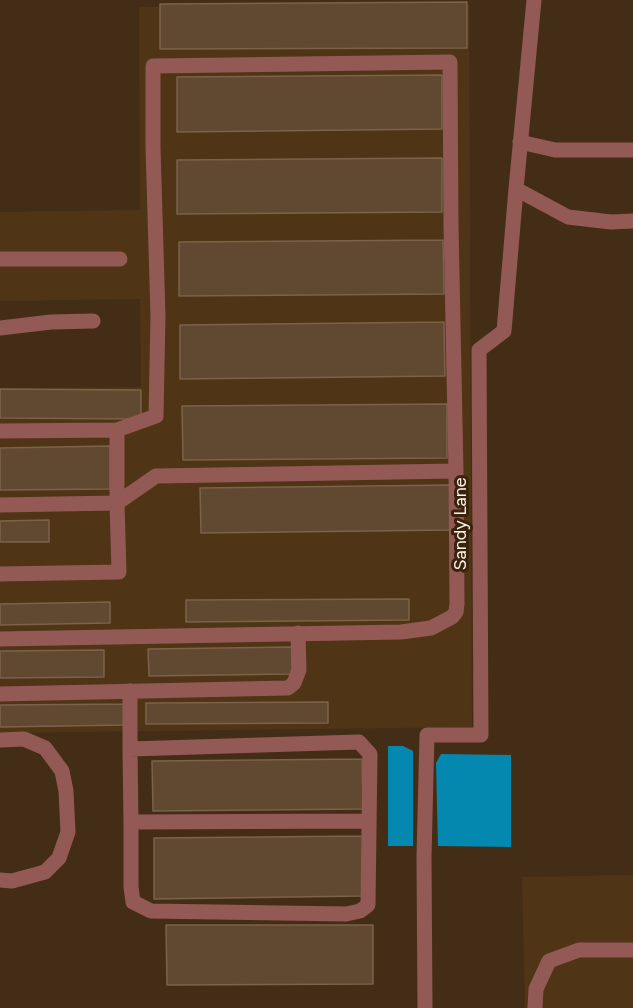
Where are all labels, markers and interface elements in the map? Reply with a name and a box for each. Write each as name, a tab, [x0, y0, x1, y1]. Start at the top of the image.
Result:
street label: Sandy Lane	[450, 477, 472, 571]

